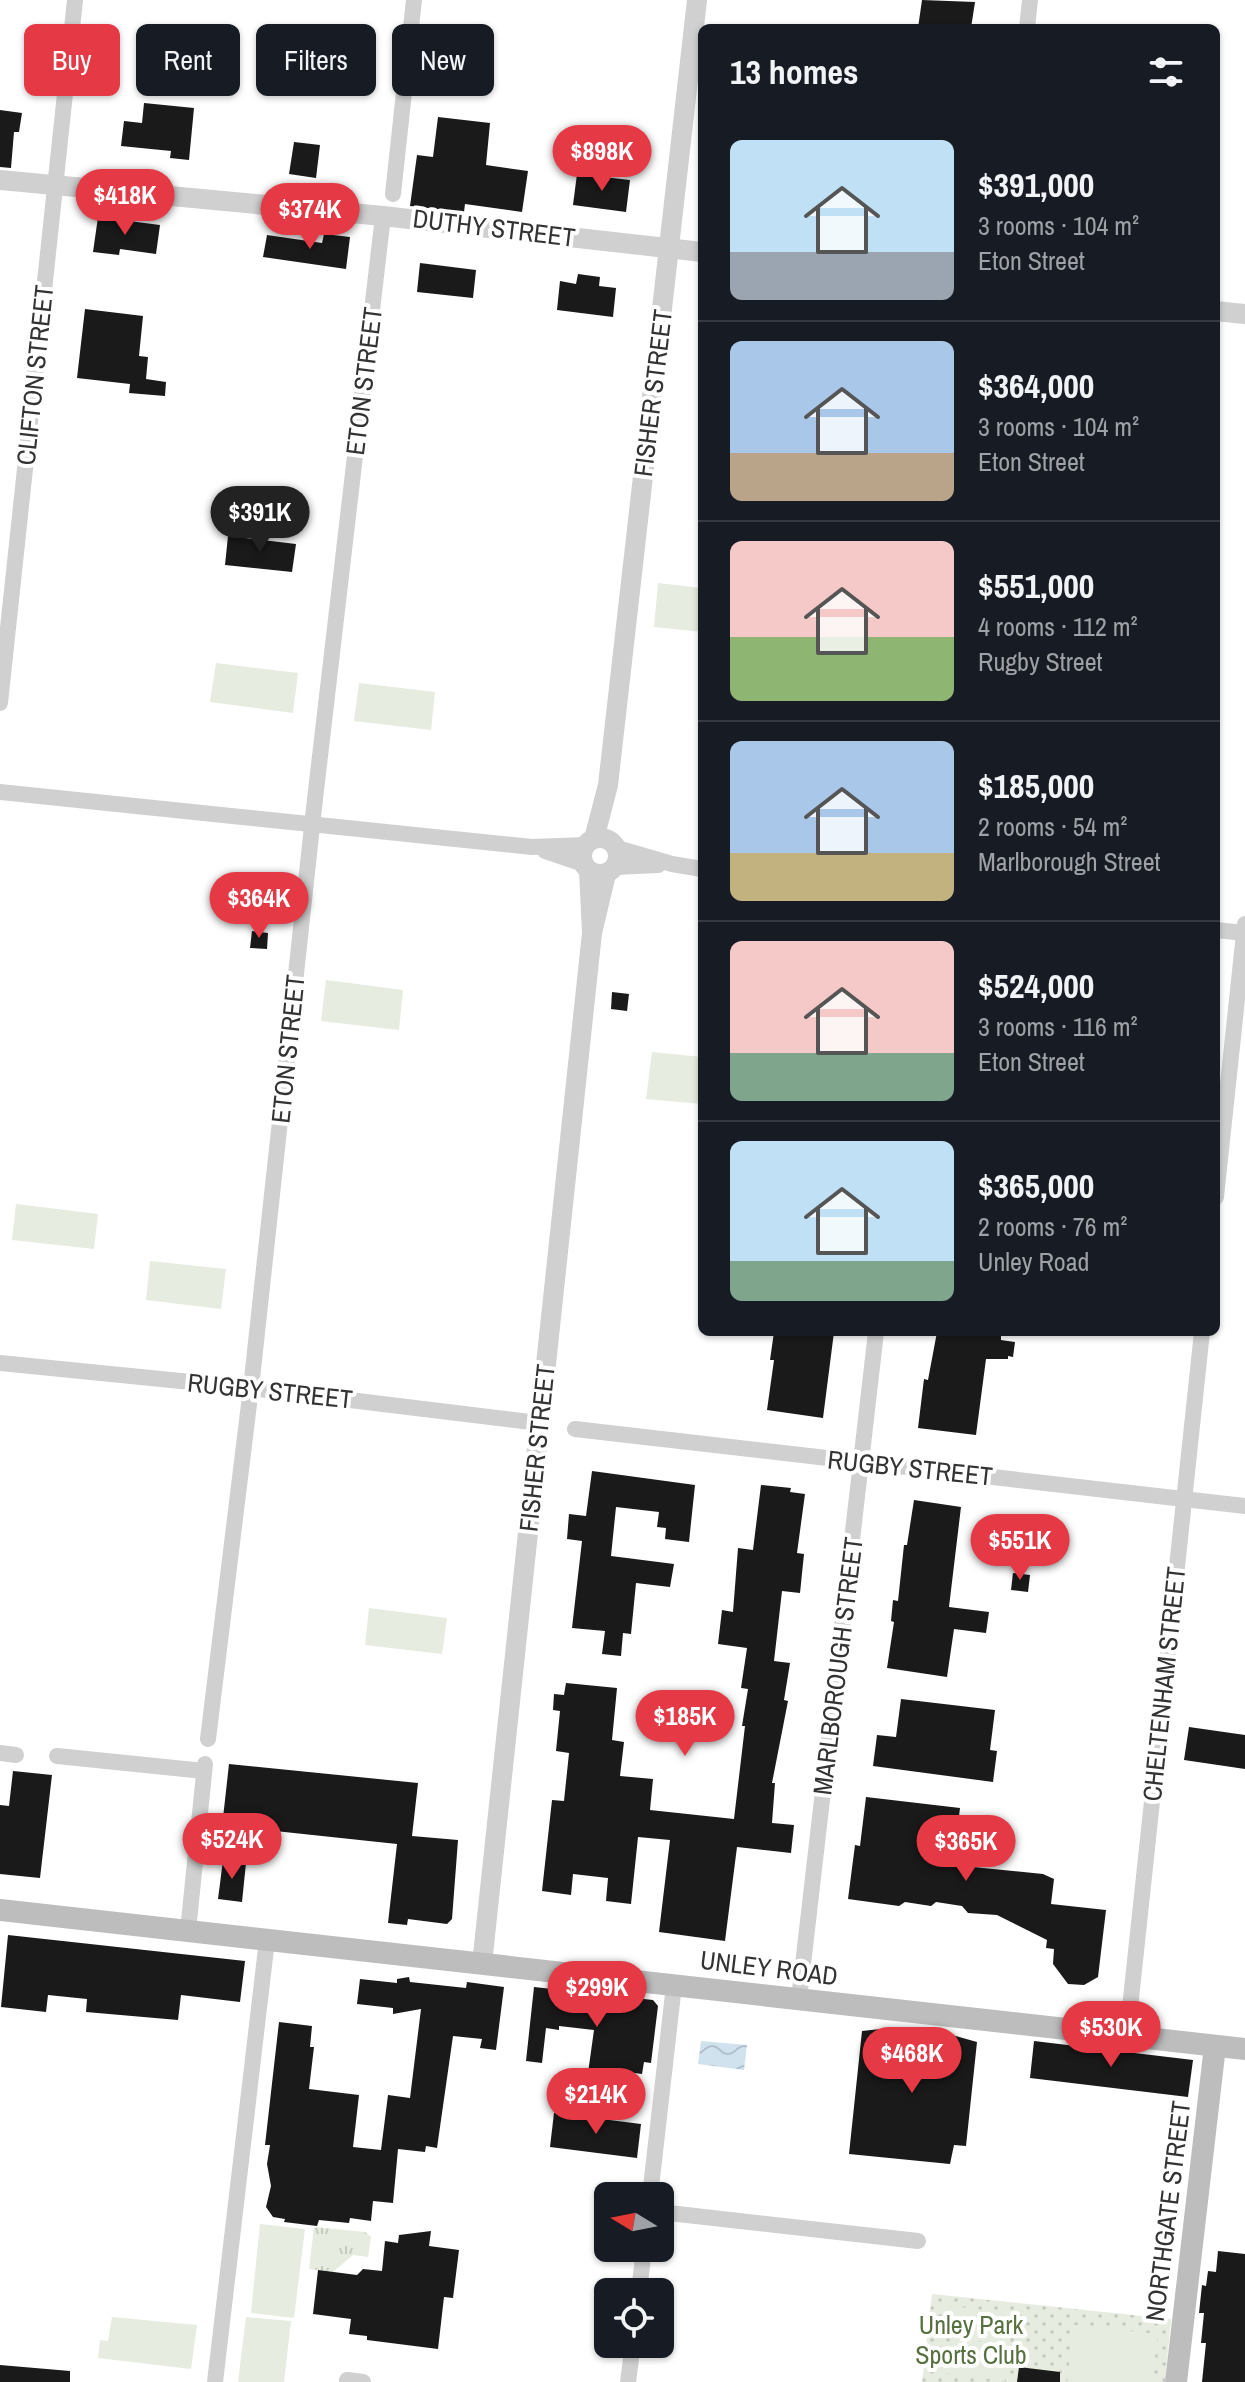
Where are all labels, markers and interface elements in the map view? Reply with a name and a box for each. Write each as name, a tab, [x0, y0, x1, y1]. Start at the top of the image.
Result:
chip: Buy	[24, 24, 120, 96]
chip: Rent	[136, 24, 240, 96]
chip: Filters	[256, 24, 376, 96]
chip: New	[392, 24, 494, 96]
text: 13 homes	[730, 49, 859, 95]
icon: filters	[1144, 50, 1188, 94]
pin: $898K	[546, 125, 658, 193]
text: $898K	[571, 133, 633, 168]
text: $391,000	[978, 162, 1094, 208]
pin: $418K	[69, 169, 181, 237]
icon: home	[794, 172, 890, 268]
text: $418K	[94, 177, 156, 212]
pin: $374K	[254, 183, 366, 251]
text: $374K	[279, 191, 341, 226]
street label: DUTHY STREET	[411, 200, 577, 255]
text: 3 rooms · 104 m²	[978, 208, 1139, 243]
text: Eton Street	[978, 243, 1085, 278]
street label: CLIFTON STREET	[8, 283, 61, 467]
street label: ETON STREET	[337, 305, 390, 457]
street label: FISHER STREET	[625, 307, 680, 479]
text: $364,000	[978, 363, 1094, 409]
icon: home	[794, 373, 890, 469]
text: 3 rooms · 104 m²	[978, 409, 1139, 444]
text: Eton Street	[978, 444, 1085, 479]
pin: $391K	[204, 486, 316, 554]
text: $391K	[229, 494, 291, 529]
text: $551,000	[978, 563, 1094, 609]
icon: home	[794, 573, 890, 669]
text: 4 rooms · 112 m²	[978, 609, 1138, 644]
text: Rugby Street	[978, 644, 1102, 679]
text: $185,000	[978, 763, 1094, 809]
icon: home	[794, 773, 890, 869]
text: 2 rooms · 54 m²	[978, 809, 1127, 844]
text: Marlborough Street	[978, 844, 1161, 879]
pin: $364K	[203, 872, 315, 940]
text: $364K	[228, 880, 290, 915]
text: $524,000	[978, 963, 1094, 1009]
street label: ETON STREET	[262, 973, 313, 1125]
icon: home	[794, 973, 890, 1069]
text: 3 rooms · 116 m²	[978, 1009, 1138, 1044]
text: Eton Street	[978, 1044, 1085, 1079]
text: $365,000	[978, 1163, 1094, 1209]
icon: home	[794, 1173, 890, 1269]
text: 2 rooms · 76 m²	[978, 1209, 1127, 1244]
text: Unley Road	[978, 1244, 1089, 1279]
street label: FISHER STREET	[510, 1362, 563, 1533]
street label: RUGBY STREET	[186, 1364, 354, 1417]
street label: RUGBY STREET	[826, 1441, 994, 1494]
pin: $551K	[964, 1514, 1076, 1582]
text: $551K	[989, 1522, 1051, 1557]
street label: MARLBOROUGH STREET	[804, 1535, 871, 1797]
street label: CHELTENHAM STREET	[1134, 1565, 1193, 1803]
pin: $185K	[629, 1690, 741, 1758]
text: $185K	[654, 1698, 716, 1733]
pin: $524K	[176, 1813, 288, 1881]
pin: $365K	[910, 1815, 1022, 1883]
text: $524K	[201, 1821, 263, 1856]
text: $365K	[935, 1823, 997, 1858]
street label: UNLEY ROAD	[698, 1942, 840, 1993]
pin: $299K	[541, 1961, 653, 2029]
text: $299K	[566, 1969, 628, 2004]
pin: $530K	[1055, 2001, 1167, 2069]
text: $530K	[1080, 2009, 1142, 2044]
pin: $468K	[856, 2027, 968, 2095]
text: $468K	[881, 2035, 943, 2070]
pin: $214K	[540, 2068, 652, 2136]
text: $214K	[565, 2076, 627, 2111]
street label: NORTHGATE STREET	[1137, 2099, 1198, 2323]
north arrow	[594, 2182, 674, 2262]
map controls	[594, 2182, 674, 2358]
button: locate	[594, 2278, 674, 2358]
park label: Unley Park Sports Club	[915, 2307, 1027, 2372]

